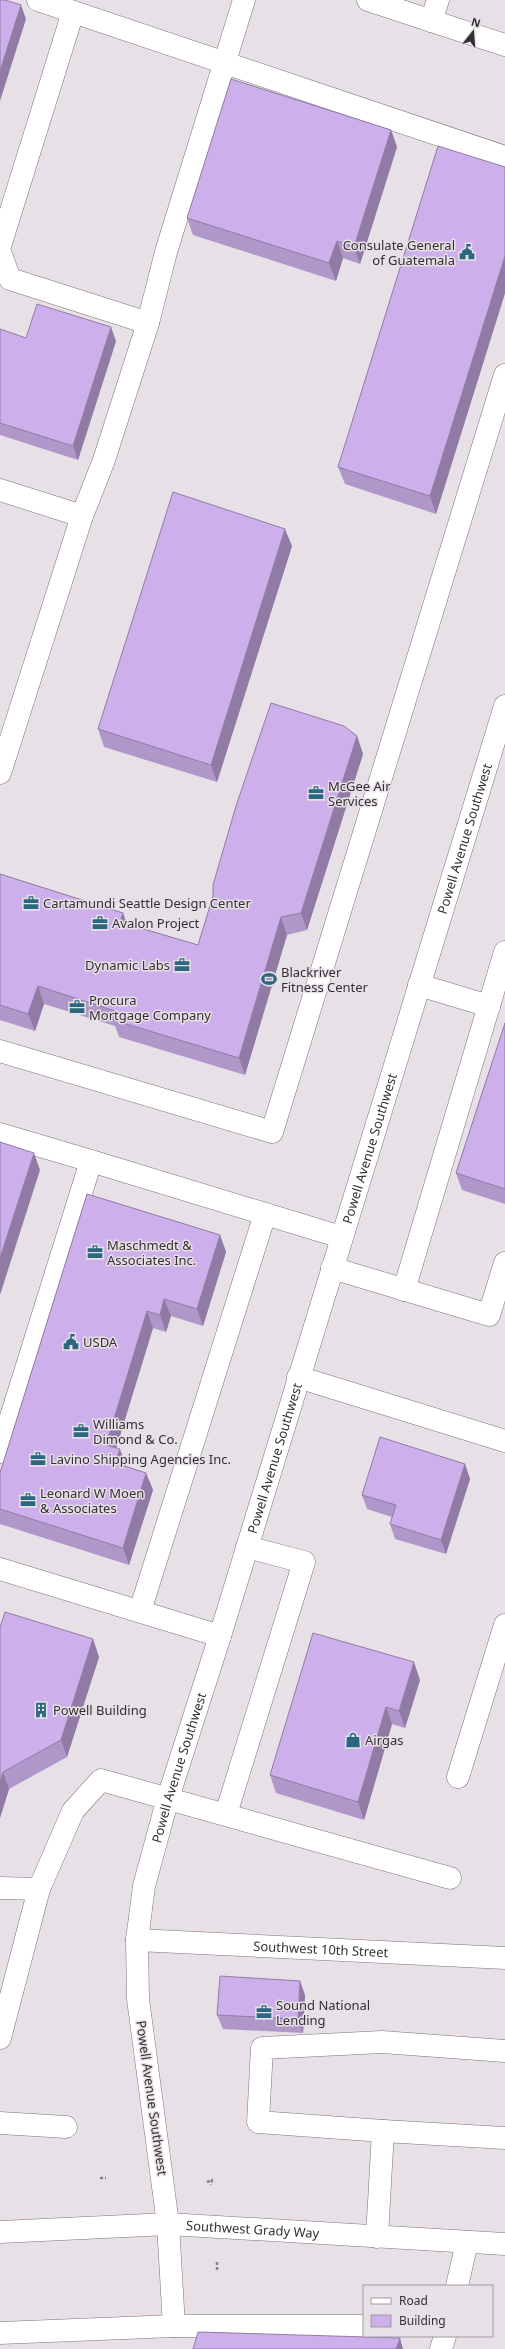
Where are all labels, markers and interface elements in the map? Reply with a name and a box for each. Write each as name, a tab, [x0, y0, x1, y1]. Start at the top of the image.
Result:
north arrow	[453, 12, 493, 52]
text: N	[470, 13, 483, 30]
place label: Consulate General of Guatemala	[343, 236, 455, 269]
public building icon: Consulate General of Guatemala	[458, 243, 476, 261]
street label: Powell Avenue Southwest	[433, 761, 496, 916]
place label: McGee Air Services	[328, 777, 391, 810]
office icon: McGee Air Services	[307, 784, 325, 802]
office icon: Cartamundi Seattle Design Center	[22, 894, 40, 912]
place label: Cartamundi Seattle Design Center	[43, 894, 251, 912]
office icon: Avalon Project	[91, 914, 109, 932]
place label: Avalon Project	[112, 914, 200, 932]
place label: Dynamic Labs	[85, 956, 170, 974]
office icon: Dynamic Labs	[173, 956, 191, 974]
place label: Blackriver Fitness Center	[281, 963, 369, 996]
sports icon: Blackriver Fitness Center	[260, 970, 278, 988]
place label: Procura Mortgage Company	[89, 991, 211, 1024]
office icon: Procura Mortgage Company	[68, 998, 86, 1016]
street label: Powell Avenue Southwest	[338, 1071, 401, 1226]
place label: Maschmedt & Associates Inc.	[107, 1236, 196, 1269]
office icon: Maschmedt & Associates Inc.	[86, 1243, 104, 1261]
public building icon: USDA	[62, 1333, 80, 1351]
place label: USDA	[83, 1333, 118, 1351]
street label: Powell Avenue Southwest	[243, 1380, 306, 1536]
place label: Williams Dimond & Co.	[93, 1415, 178, 1448]
office icon: Williams Dimond & Co.	[72, 1422, 90, 1440]
office icon: Lavino Shipping Agencies Inc.	[29, 1450, 47, 1468]
place label: Lavino Shipping Agencies Inc.	[50, 1450, 231, 1468]
place label: Leonard W Moen & Associates	[40, 1484, 144, 1517]
office icon: Leonard W Moen & Associates	[19, 1491, 37, 1509]
street label: Powell Avenue Southwest	[147, 1690, 210, 1845]
building icon: Powell Building	[32, 1701, 50, 1719]
place label: Powell Building	[53, 1701, 147, 1719]
shop icon: Airgas	[344, 1731, 362, 1749]
place label: Airgas	[365, 1731, 403, 1749]
street label: Southwest 10th Street	[253, 1937, 389, 1961]
place label: Sound National Lending	[276, 1996, 370, 2029]
office icon: Sound National Lending	[255, 2003, 273, 2021]
street label: Powell Avenue Southwest	[132, 2019, 172, 2177]
street label: Southwest Grady Way	[186, 2216, 320, 2242]
legend	[363, 2285, 493, 2337]
text: Road	[399, 2292, 428, 2309]
text: Building	[399, 2312, 446, 2329]

